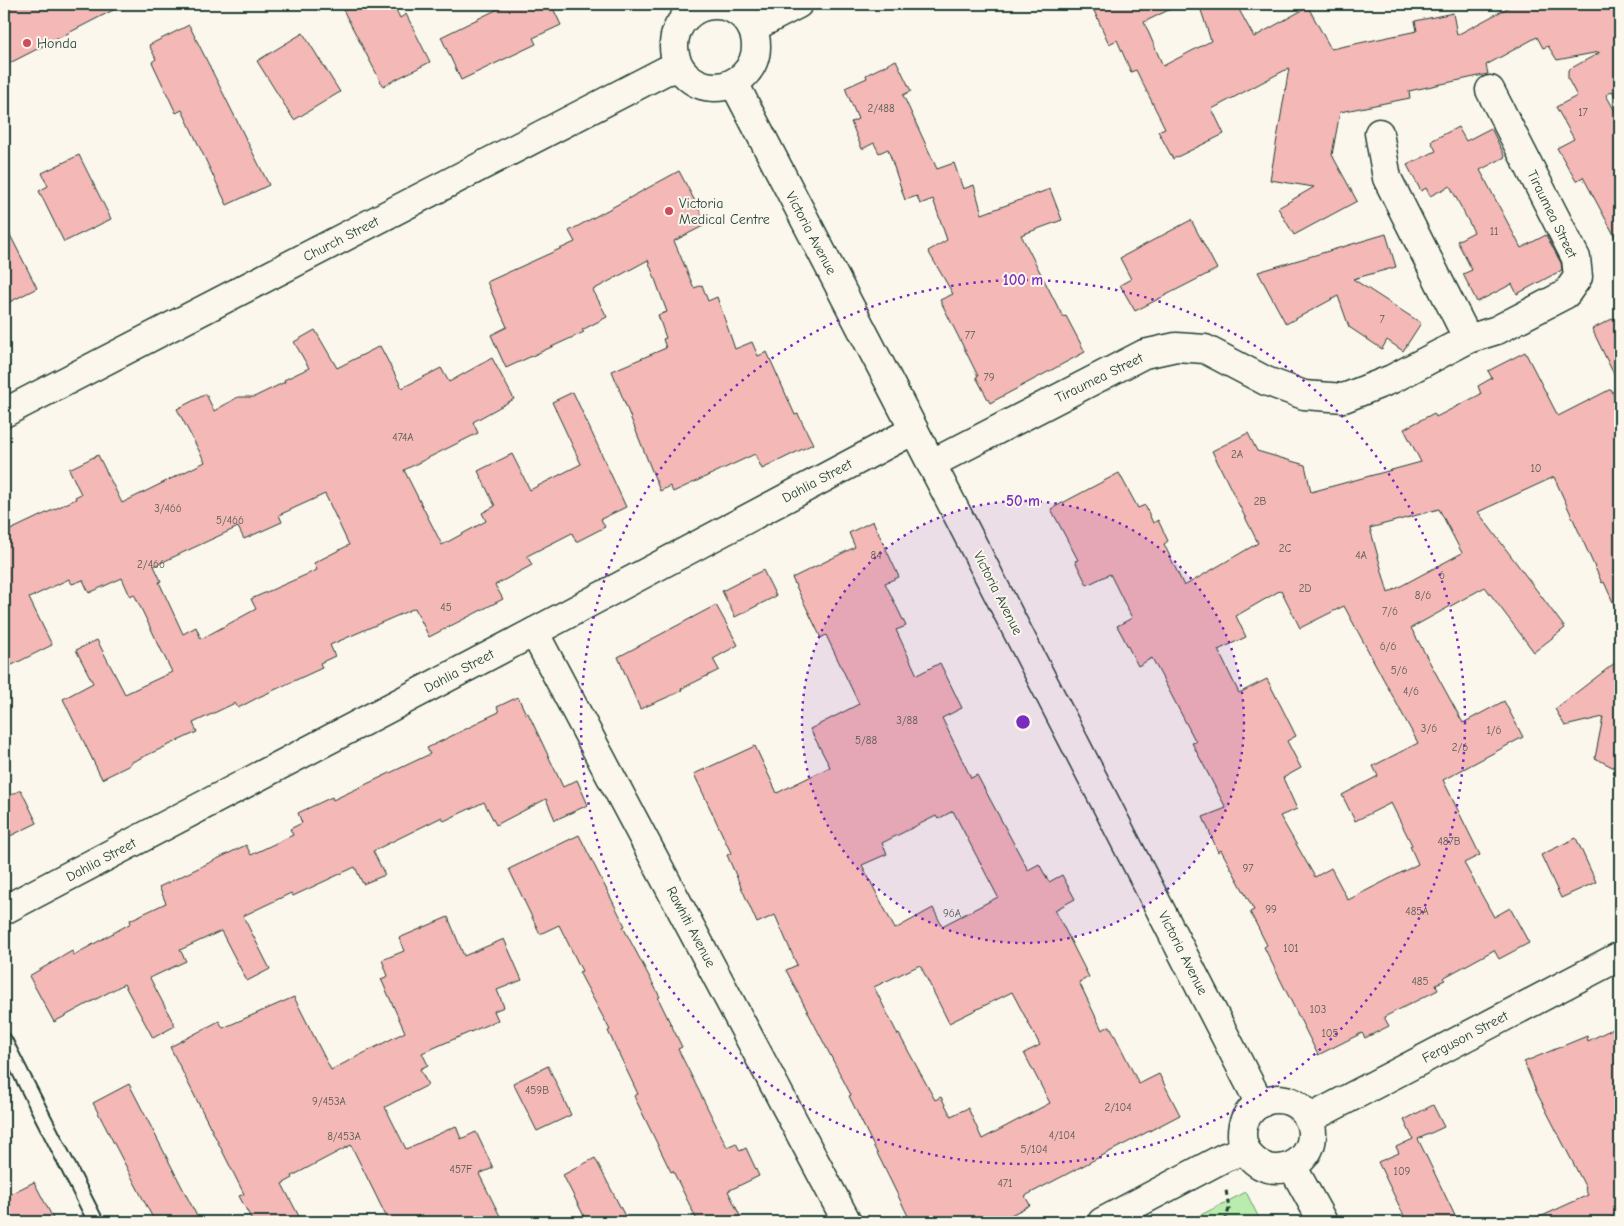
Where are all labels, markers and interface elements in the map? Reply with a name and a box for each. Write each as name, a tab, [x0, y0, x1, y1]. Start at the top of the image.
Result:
place label: Honda	[37, 35, 77, 52]
marker: Honda	[21, 37, 33, 49]
house number: 2/488	[867, 102, 895, 115]
house number: 17	[1578, 106, 1588, 119]
street label: Tiraumea Street	[1523, 167, 1581, 262]
street label: Victoria Avenue	[782, 189, 840, 277]
place label: Victoria Medical Centre	[679, 195, 770, 228]
marker: Victoria Medical Centre	[663, 205, 675, 217]
street label: Church Street	[300, 212, 382, 265]
house number: 11	[1490, 225, 1498, 238]
text: 100 m	[1003, 271, 1043, 289]
house number: 7	[1379, 313, 1385, 326]
house number: 77	[965, 329, 975, 342]
street label: Tiraumea Street	[1052, 349, 1147, 407]
house number: 79	[983, 371, 995, 384]
house number: 474A	[392, 431, 414, 444]
house number: 2A	[1231, 448, 1244, 461]
street label: Dahlia Street	[779, 455, 856, 507]
house number: 10	[1530, 462, 1542, 475]
text: 50 m	[1006, 492, 1040, 510]
house number: 2B	[1254, 495, 1266, 508]
house number: 3/466	[154, 502, 182, 515]
house number: 5/466	[216, 514, 244, 527]
house number: 2C	[1279, 542, 1291, 555]
street label: Victoria Avenue	[970, 548, 1026, 638]
house number: 84	[871, 549, 882, 562]
house number: 4A	[1355, 549, 1367, 562]
house number: 2/466	[137, 558, 165, 571]
house number: 6	[1439, 569, 1445, 582]
house number: 2D	[1299, 582, 1311, 595]
house number: 8/6	[1415, 589, 1431, 602]
house number: 45	[440, 601, 452, 614]
house number: 7/6	[1382, 605, 1398, 618]
house number: 6/6	[1380, 640, 1396, 653]
street label: Dahlia Street	[421, 645, 498, 697]
house number: 5/6	[1391, 664, 1407, 677]
house number: 4/6	[1403, 685, 1419, 698]
centre of rings	[1014, 713, 1032, 731]
house number: 3/88	[896, 714, 918, 727]
house number: 3/6	[1421, 722, 1437, 735]
house number: 1/6	[1486, 724, 1502, 737]
house number: 5/88	[855, 734, 877, 747]
house number: 2/6	[1452, 741, 1468, 754]
street label: Dahlia Street	[63, 834, 140, 886]
house number: 487B	[1437, 835, 1461, 848]
house number: 97	[1242, 862, 1254, 875]
street label: Rawhiti Avenue	[663, 884, 719, 970]
house number: 99	[1265, 903, 1277, 916]
house number: 485A	[1405, 905, 1429, 918]
house number: 96A	[943, 907, 962, 920]
street label: Victoria Avenue	[1155, 908, 1211, 998]
house number: 101	[1283, 942, 1299, 955]
house number: 485	[1412, 975, 1429, 988]
house number: 103	[1310, 1003, 1326, 1016]
street label: Ferguson Street	[1419, 1007, 1512, 1067]
house number: 105	[1321, 1027, 1339, 1040]
house number: 459B	[525, 1084, 549, 1097]
house number: 9/453A	[312, 1095, 347, 1108]
house number: 2/104	[1105, 1101, 1131, 1114]
house number: 4/104	[1049, 1129, 1075, 1142]
house number: 8/453A	[327, 1130, 361, 1143]
house number: 5/104	[1020, 1143, 1048, 1156]
house number: 457F	[450, 1163, 473, 1176]
house number: 109	[1394, 1165, 1411, 1178]
house number: 471	[998, 1177, 1012, 1190]

